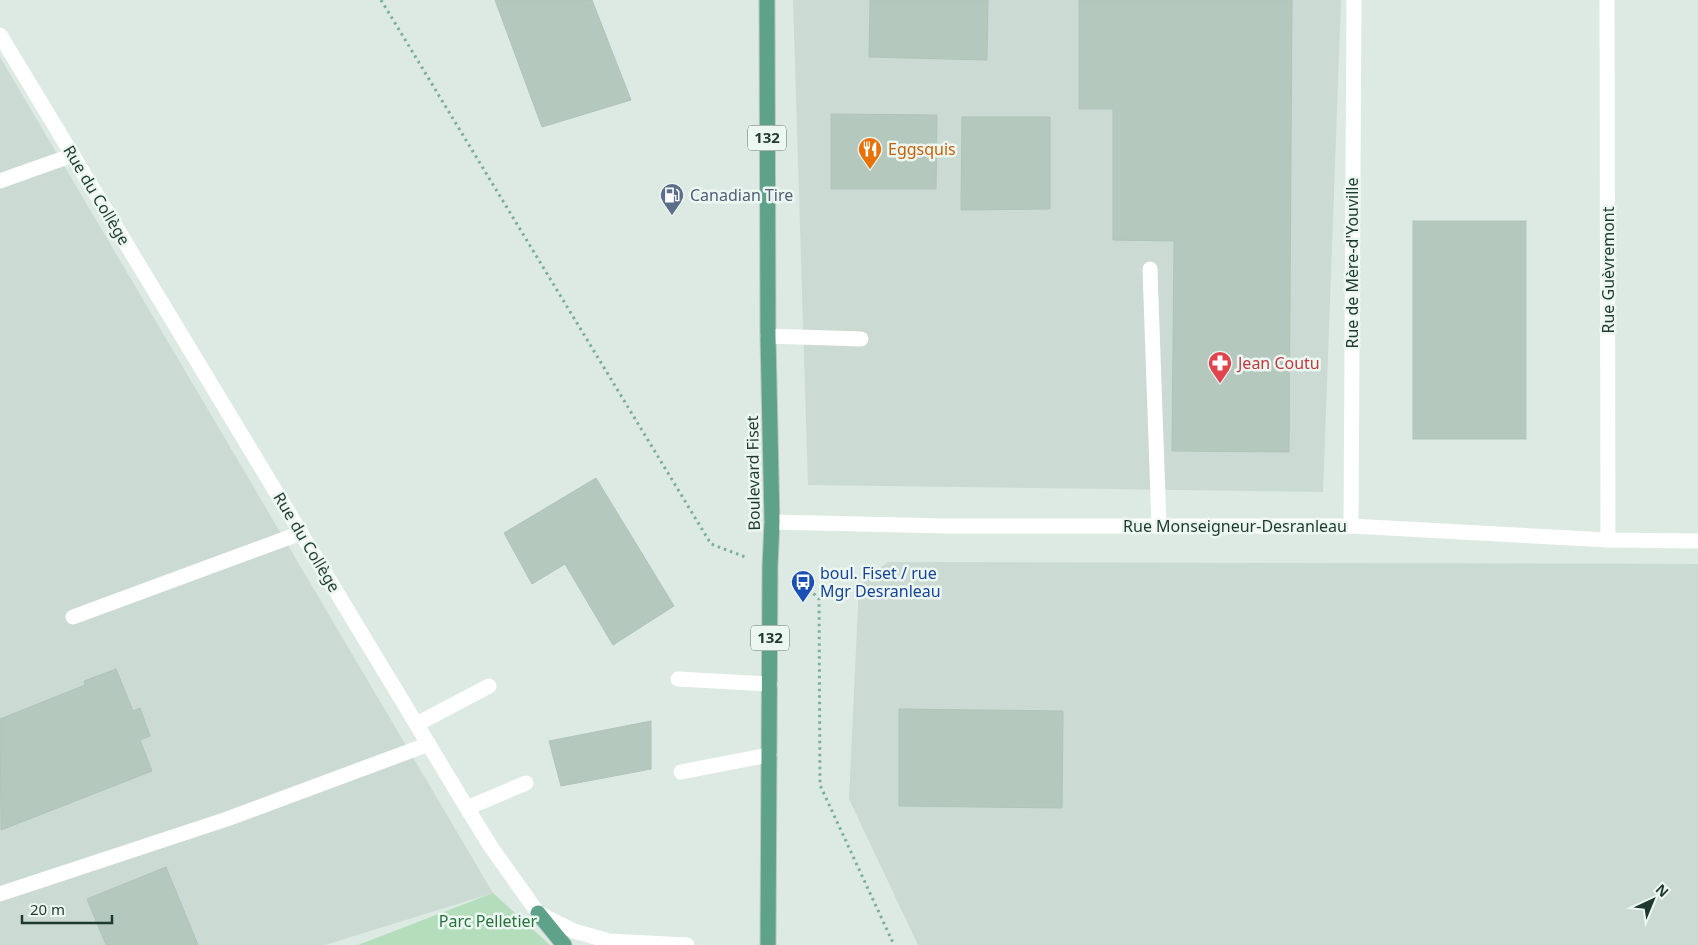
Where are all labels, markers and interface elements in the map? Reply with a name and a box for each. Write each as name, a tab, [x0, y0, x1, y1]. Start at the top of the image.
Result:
road number: 132	[748, 126, 786, 150]
restaurant icon: Eggsquis	[857, 136, 883, 170]
place label: Eggsquis	[888, 138, 956, 160]
street label: Rue du Collège	[59, 141, 135, 249]
street label: Rue de Mère-d'Youville	[1341, 177, 1363, 349]
fuel station icon: Canadian Tire	[659, 182, 685, 216]
place label: Canadian Tire	[690, 184, 793, 206]
street label: Rue Guèvremont	[1597, 206, 1619, 334]
pharmacy icon: Jean Coutu	[1207, 350, 1233, 384]
place label: Jean Coutu	[1236, 352, 1320, 374]
street label: Boulevard Fiset	[741, 415, 765, 531]
street label: Rue du Collège	[269, 488, 345, 596]
street label: Rue Monseigneur-Desranleau	[1123, 515, 1347, 537]
place label: boul. Fiset / rue Mgr Desranleau	[820, 562, 941, 602]
bus stop icon: boul. Fiset / rue Mgr Desranleau	[790, 569, 816, 603]
road number: 132	[751, 626, 789, 650]
north arrow	[1628, 875, 1678, 925]
text: N	[1652, 879, 1673, 901]
scale bar	[22, 892, 112, 924]
text: 20 m	[30, 899, 65, 919]
park label: Parc Pelletier	[439, 910, 538, 932]

